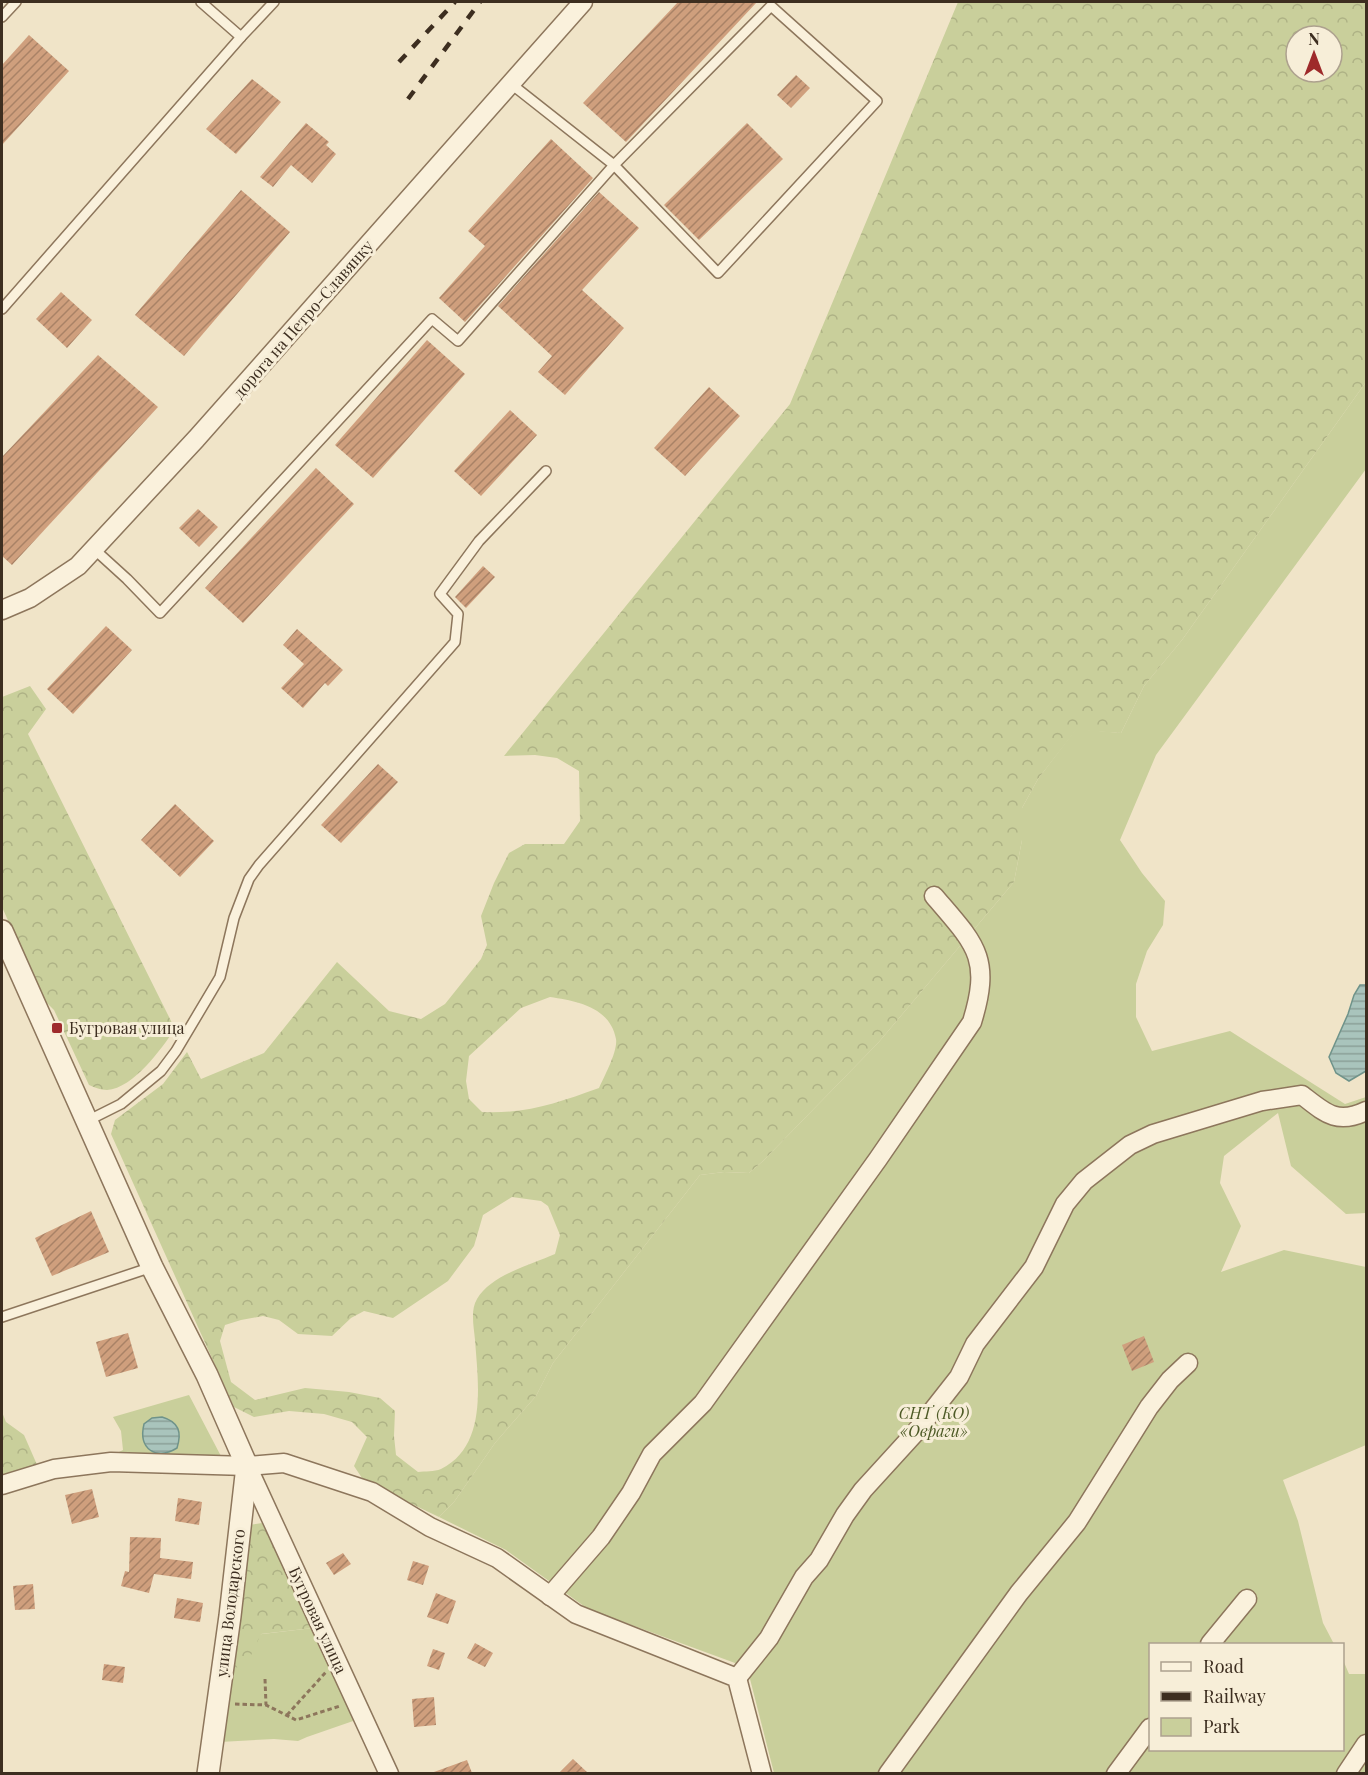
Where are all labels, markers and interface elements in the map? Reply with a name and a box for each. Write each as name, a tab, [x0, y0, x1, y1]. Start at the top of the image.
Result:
north arrow	[1284, 24, 1344, 84]
text: N	[1308, 28, 1320, 49]
street label: дорога на Петро-Славянку	[228, 235, 377, 402]
place label: Бугровая улица	[69, 1017, 185, 1038]
marker: Бугровая улица	[50, 1021, 64, 1035]
park label: СНТ (КО) «Овраги»	[899, 1402, 969, 1441]
street label: улица Володарского	[210, 1528, 249, 1679]
street label: Бугровая улица	[285, 1563, 352, 1677]
legend	[1149, 1643, 1344, 1751]
text: Road	[1203, 1654, 1244, 1678]
text: Railway	[1203, 1684, 1266, 1708]
text: Park	[1203, 1714, 1240, 1738]

